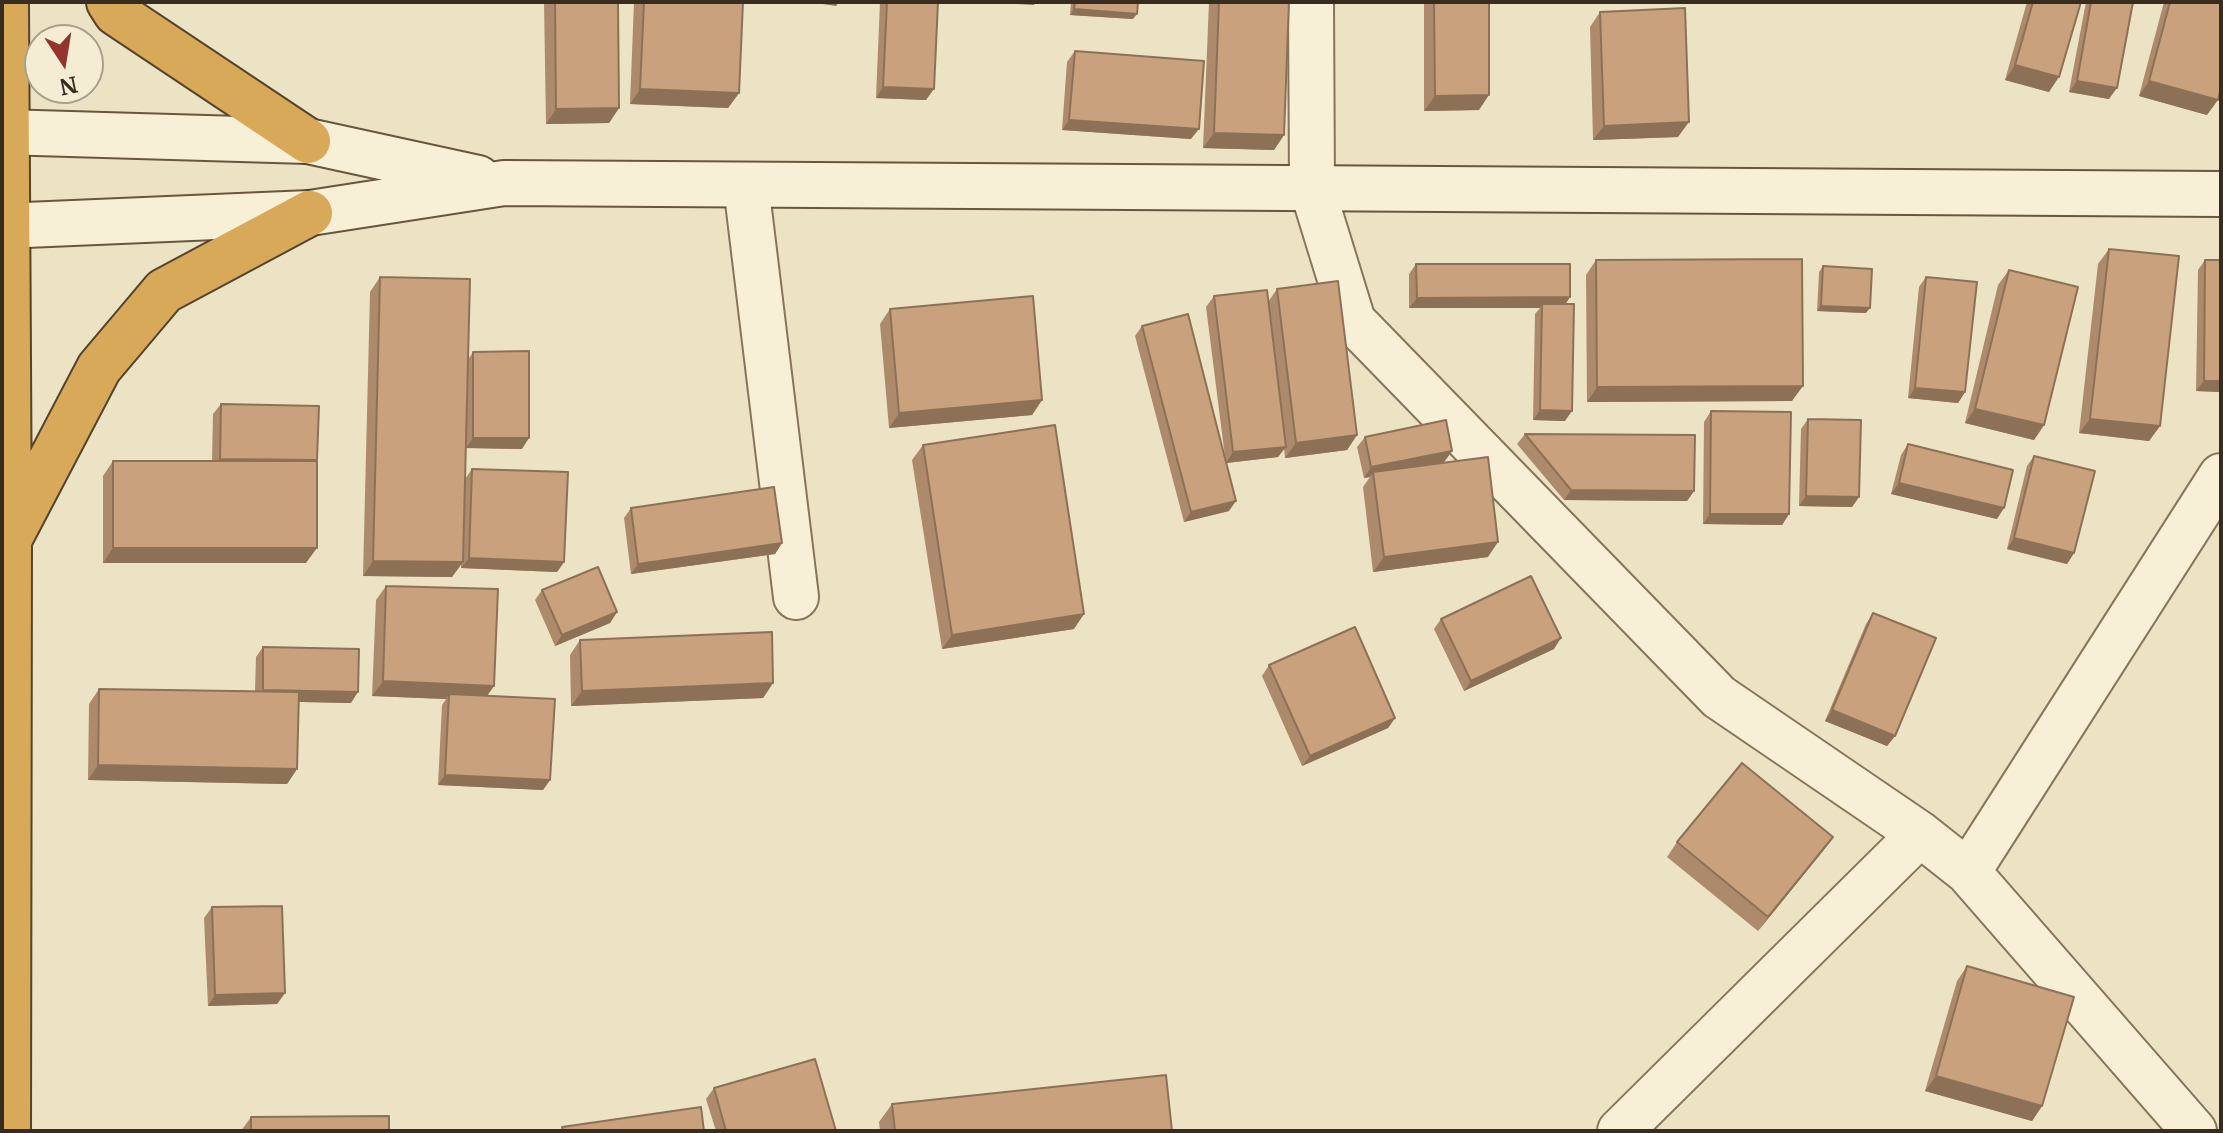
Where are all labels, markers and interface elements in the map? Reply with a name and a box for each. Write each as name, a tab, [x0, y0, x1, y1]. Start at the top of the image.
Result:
north arrow	[24, 24, 104, 104]
text: N	[57, 70, 80, 101]

